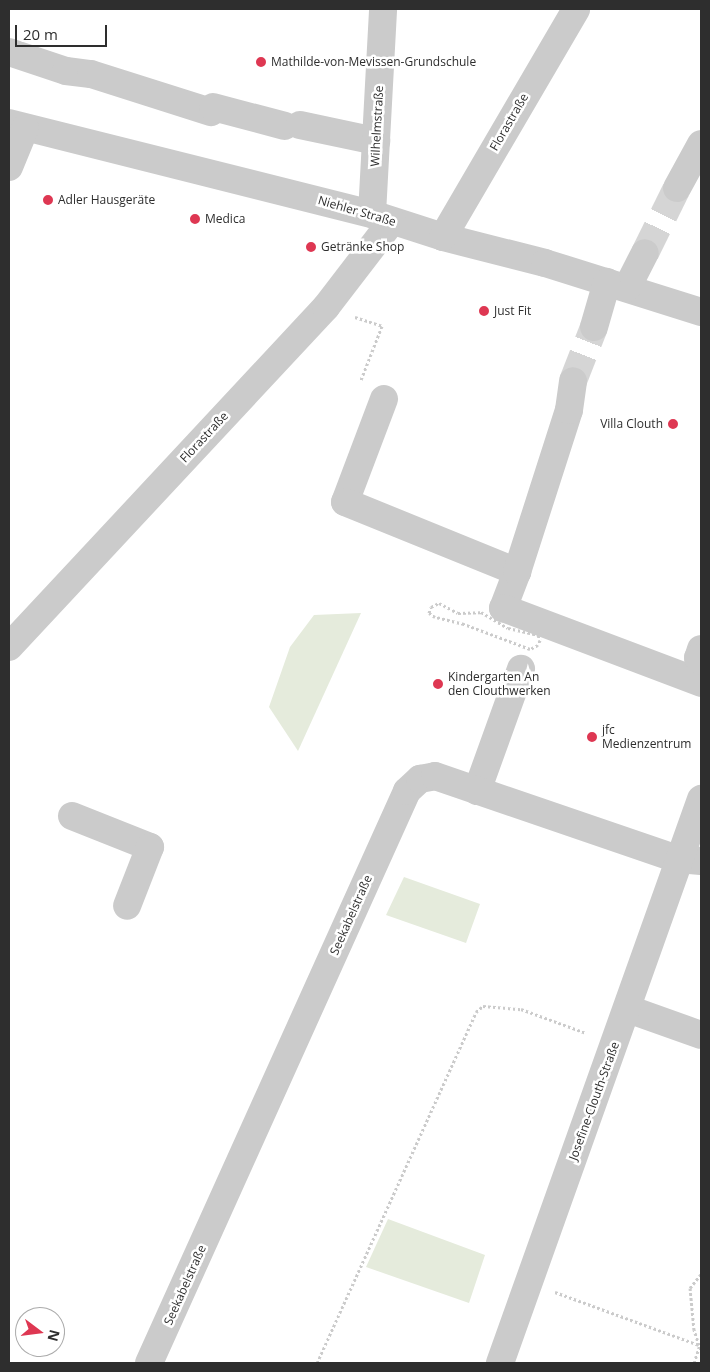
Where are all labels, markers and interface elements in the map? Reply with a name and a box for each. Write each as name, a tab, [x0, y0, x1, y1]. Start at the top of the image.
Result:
scale bar	[18, 15, 110, 47]
text: 20 m	[23, 24, 58, 44]
place label: Mathilde-von-Mevissen-Grundschule	[271, 55, 476, 69]
marker: Mathilde-von-Mevissen-Grundschule	[255, 56, 267, 68]
street label: Wilhelmstraße	[368, 85, 386, 167]
street label: Florastraße	[487, 91, 531, 153]
place label: Adler Hausgeräte	[58, 193, 155, 207]
street label: Niehler Straße	[316, 193, 398, 229]
marker: Adler Hausgeräte	[42, 194, 54, 206]
place label: Medica	[205, 212, 245, 226]
marker: Medica	[189, 213, 201, 225]
place label: Getränke Shop	[321, 240, 404, 254]
marker: Getränke Shop	[305, 241, 317, 253]
place label: Just Fit	[494, 304, 531, 318]
marker: Just Fit	[478, 305, 490, 317]
street label: Florastraße	[177, 409, 231, 465]
place label: Villa Clouth	[600, 417, 663, 431]
marker: Villa Clouth	[667, 418, 679, 430]
place label: Kindergarten An den Clouthwerken	[448, 670, 551, 698]
marker: Kindergarten An den Clouthwerken	[432, 678, 444, 690]
place label: jfc Medienzentrum	[602, 723, 691, 751]
marker: jfc Medienzentrum	[586, 731, 598, 743]
street label: Seekabelstraße	[327, 873, 375, 957]
street label: Josefine-Clouth-Straße	[566, 1040, 622, 1162]
street label: Seekabelstraße	[161, 1243, 209, 1327]
north arrow	[15, 1307, 65, 1357]
text: N	[43, 1328, 65, 1344]

